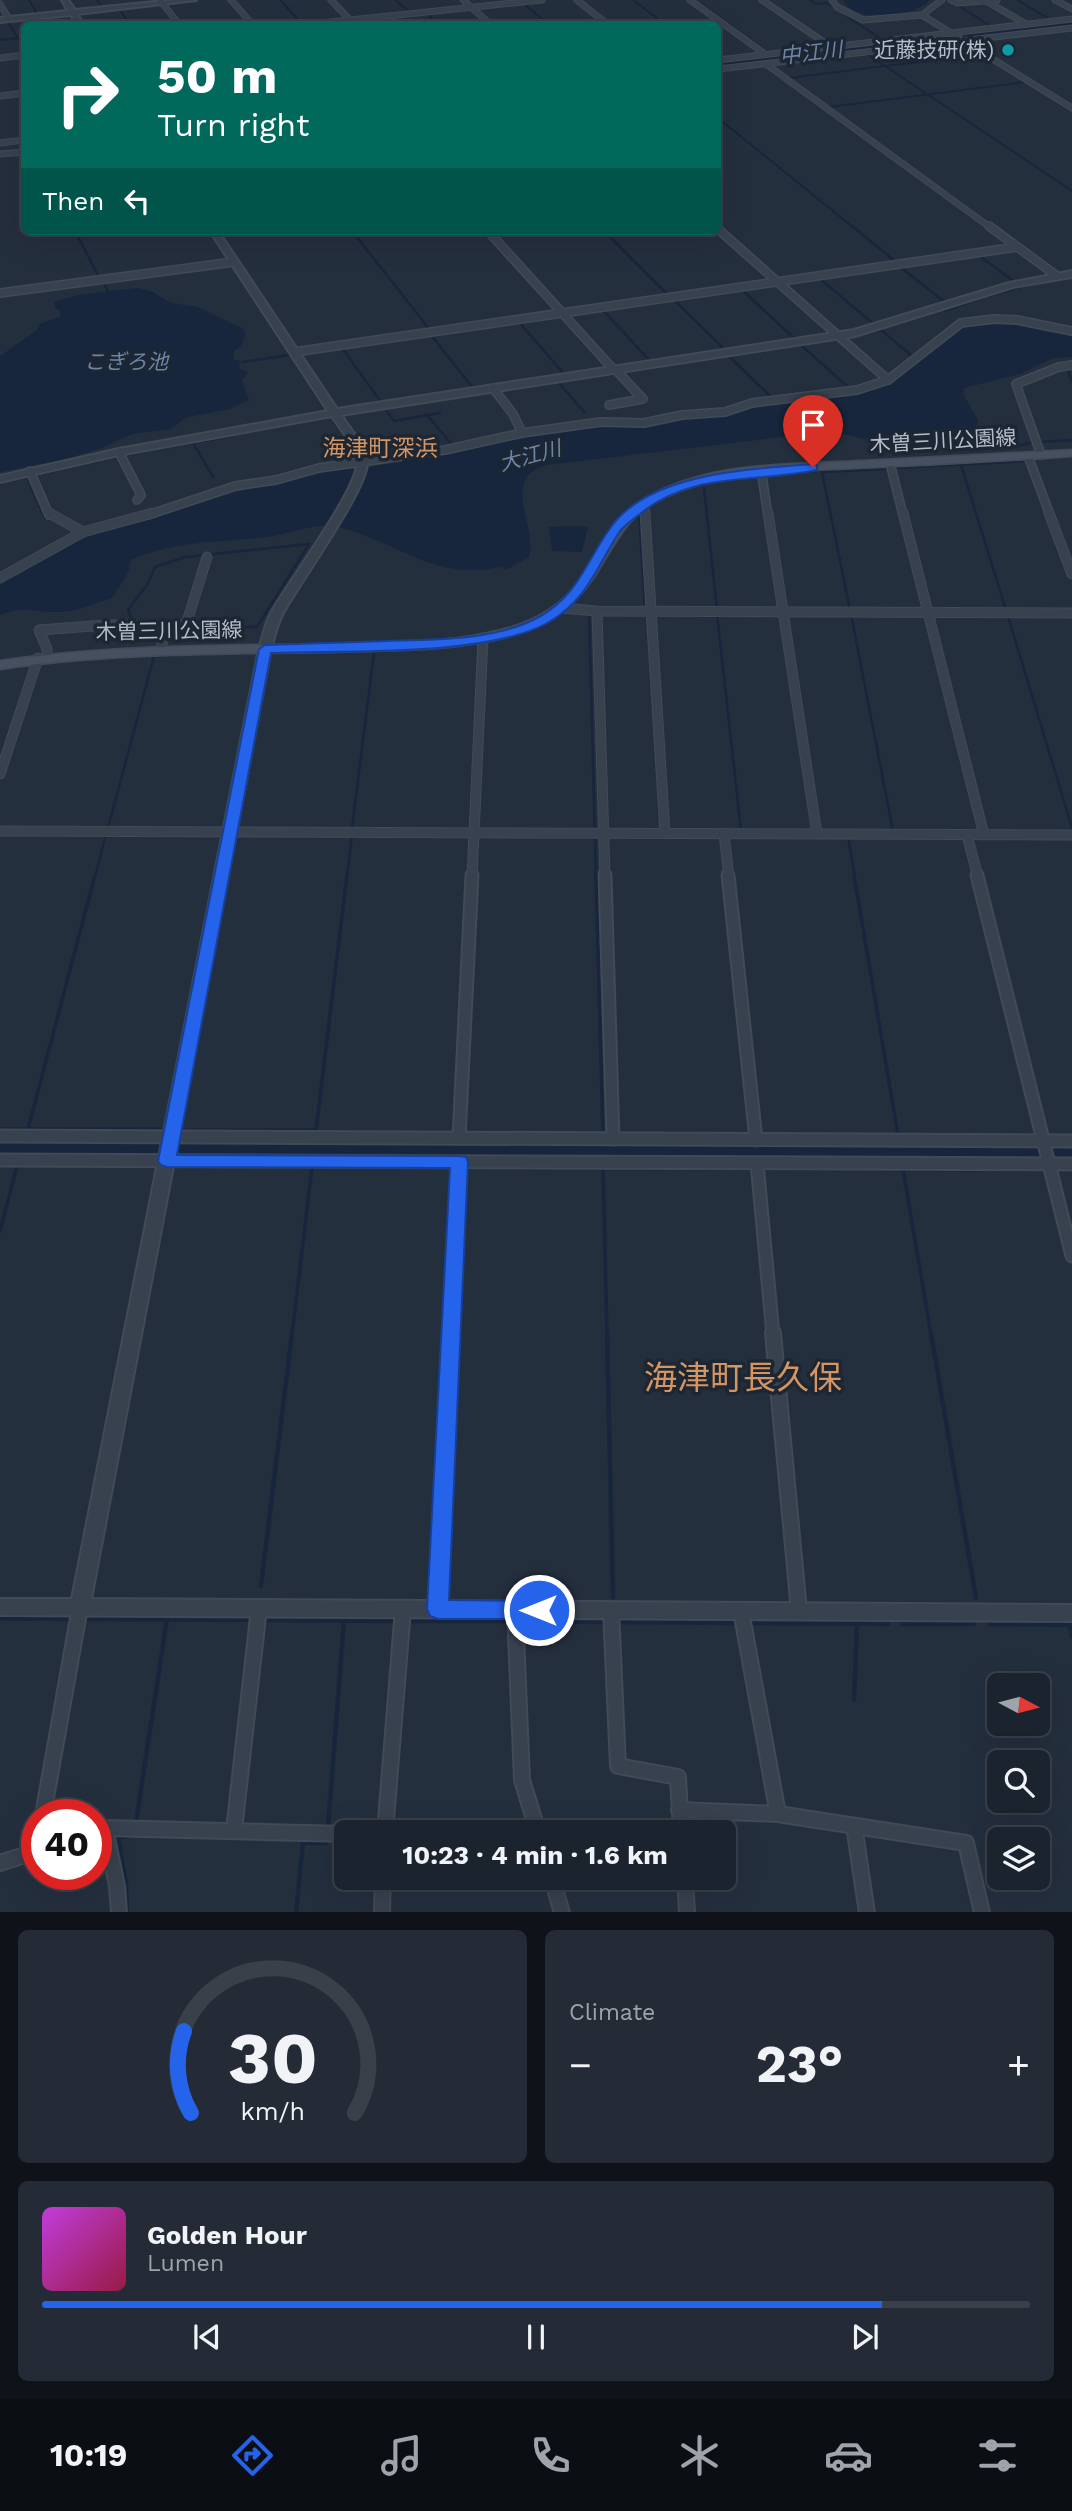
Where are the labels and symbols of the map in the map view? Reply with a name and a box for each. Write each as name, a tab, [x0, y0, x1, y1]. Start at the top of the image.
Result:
water label: 中江川	[778, 36, 846, 69]
place label: 近藤技研(株)	[874, 37, 994, 62]
marker: 近藤技研(株)	[1000, 42, 1016, 58]
water label: こぎろ池	[84, 349, 170, 374]
pin	[783, 395, 843, 467]
street label: 木曽三川公園線	[869, 424, 1017, 457]
district label: 海津町深浜	[323, 435, 438, 462]
water label: 大江川	[496, 435, 565, 476]
street label: 木曽三川公園線	[95, 617, 243, 644]
district label: 海津町長久保	[644, 1358, 842, 1397]
position arrow	[502, 1573, 576, 1647]
north arrow	[987, 1673, 1050, 1736]
speed limit sign: 40	[21, 1799, 112, 1890]

